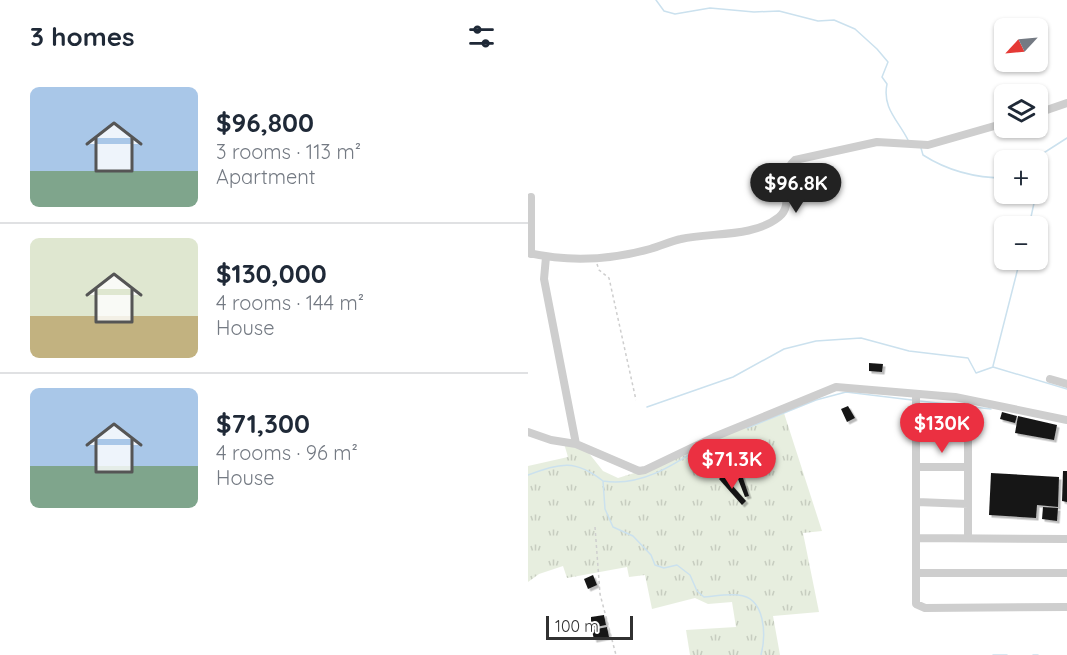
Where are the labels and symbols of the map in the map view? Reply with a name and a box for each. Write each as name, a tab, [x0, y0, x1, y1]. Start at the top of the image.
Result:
north arrow	[994, 18, 1048, 72]
pin: $96.8K	[747, 163, 845, 214]
pin: $130K	[900, 403, 984, 454]
pin: $71.3K	[683, 439, 781, 490]
scale bar	[546, 613, 633, 640]

